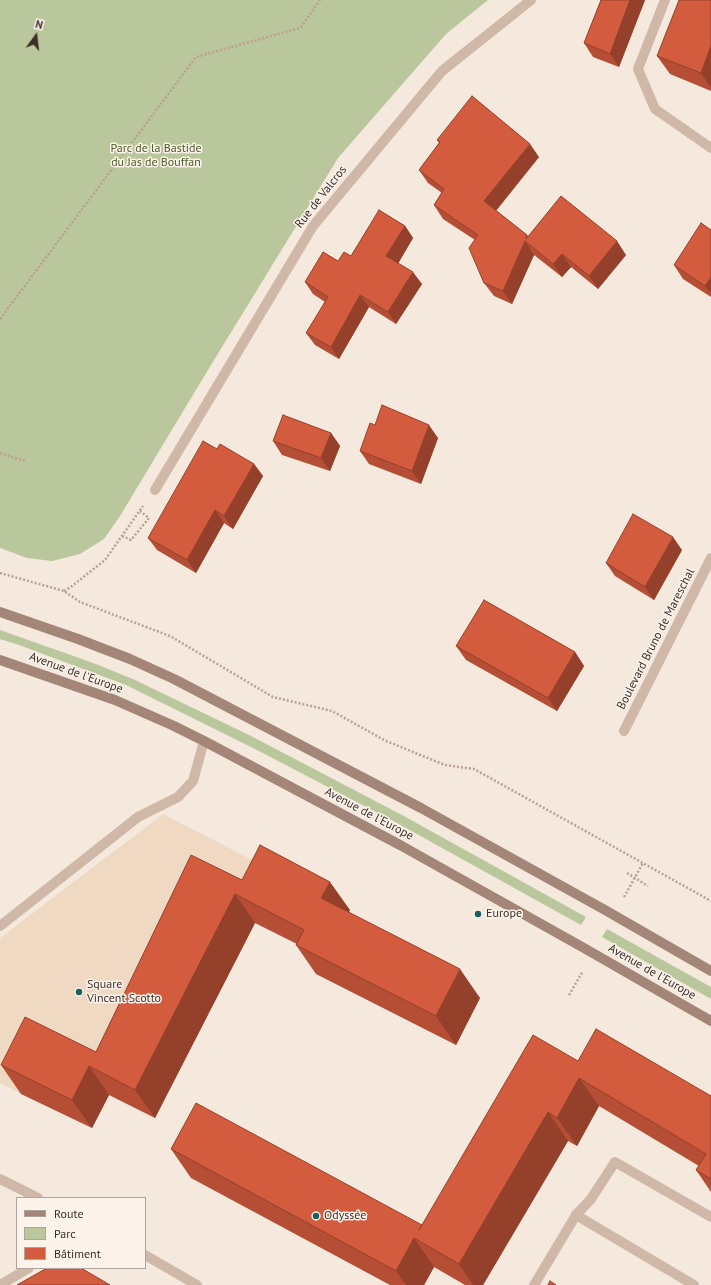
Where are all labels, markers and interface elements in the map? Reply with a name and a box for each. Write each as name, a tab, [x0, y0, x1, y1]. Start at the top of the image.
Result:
north arrow	[16, 16, 56, 56]
text: N	[34, 17, 44, 32]
park label: Parc de la Bastide du Jas de Bouffan	[110, 142, 202, 170]
street label: Rue de Valcros	[292, 163, 350, 231]
street label: Boulevard Bruno de Mareschal	[614, 566, 698, 712]
street label: Avenue de l'Europe	[27, 649, 125, 697]
street label: Avenue de l'Europe	[322, 785, 416, 843]
place label: Europe	[486, 907, 522, 921]
marker: Europe	[473, 909, 483, 919]
street label: Avenue de l'Europe	[606, 941, 698, 1003]
place label: Square Vincent Scotto	[87, 978, 161, 1006]
marker: Square Vincent Scotto	[74, 987, 84, 997]
legend	[16, 1197, 146, 1269]
text: Route	[54, 1206, 84, 1221]
place label: Odyssée	[324, 1209, 366, 1223]
marker: Odyssée	[311, 1211, 321, 1221]
text: Parc	[54, 1226, 76, 1241]
text: Bâtiment	[54, 1246, 101, 1261]

